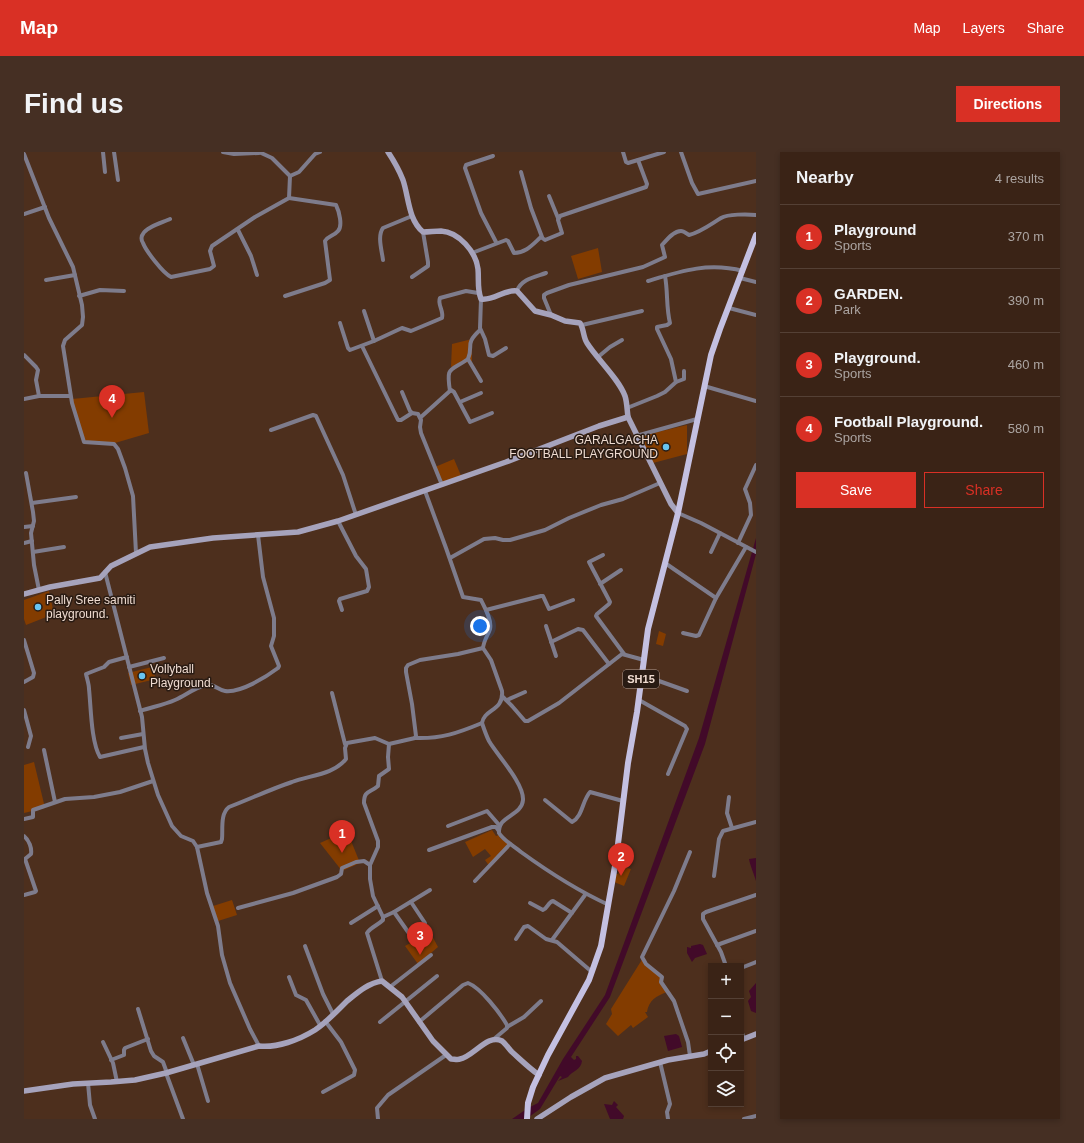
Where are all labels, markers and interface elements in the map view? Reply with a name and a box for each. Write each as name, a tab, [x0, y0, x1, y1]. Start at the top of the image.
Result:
text: Map	[20, 17, 58, 38]
text: Map	[913, 20, 941, 36]
text: Layers	[963, 20, 1005, 36]
text: Share	[1027, 20, 1064, 36]
button: Directions	[956, 86, 1060, 122]
text: Find us	[24, 88, 124, 119]
text: Nearby	[796, 168, 854, 187]
text: 4 results	[995, 171, 1044, 186]
text: Playground	[834, 221, 917, 238]
text: 1	[805, 229, 813, 244]
text: 370 m	[1008, 229, 1044, 244]
text: Sports	[834, 238, 872, 253]
text: GARDEN.	[834, 285, 903, 302]
text: 2	[805, 293, 813, 308]
text: 390 m	[1008, 293, 1044, 308]
text: Park	[834, 302, 861, 317]
text: Playground.	[834, 349, 921, 366]
text: 3	[805, 357, 813, 372]
text: 460 m	[1008, 357, 1044, 372]
text: Sports	[834, 366, 872, 381]
pin: 4	[99, 385, 125, 418]
text: Football Playground.	[834, 413, 983, 430]
text: 4	[805, 421, 813, 436]
text: 580 m	[1008, 421, 1044, 436]
text: Sports	[834, 430, 872, 445]
place label: GARALGACHA FOOTBALL PLAYGROUND	[509, 433, 658, 461]
marker: GARALGACHA FOOTBALL PLAYGROUND	[661, 442, 671, 452]
button: Save	[796, 472, 916, 508]
button: Share	[924, 472, 1044, 508]
place label: Pally Sree samiti playground.	[46, 593, 135, 621]
marker: Pally Sree samiti playground.	[33, 602, 43, 612]
your location	[470, 616, 490, 636]
place label: Vollyball Playground.	[150, 662, 214, 690]
road number: SH15	[623, 670, 659, 688]
marker: Vollyball Playground.	[137, 671, 147, 681]
pin: 1	[329, 820, 355, 853]
pin: 2	[608, 843, 634, 876]
pin: 3	[407, 922, 433, 955]
map controls	[708, 963, 744, 1107]
button: +	[708, 963, 744, 999]
button: −	[708, 999, 744, 1035]
button: locate	[708, 1035, 744, 1071]
button: layers	[708, 1071, 744, 1107]

